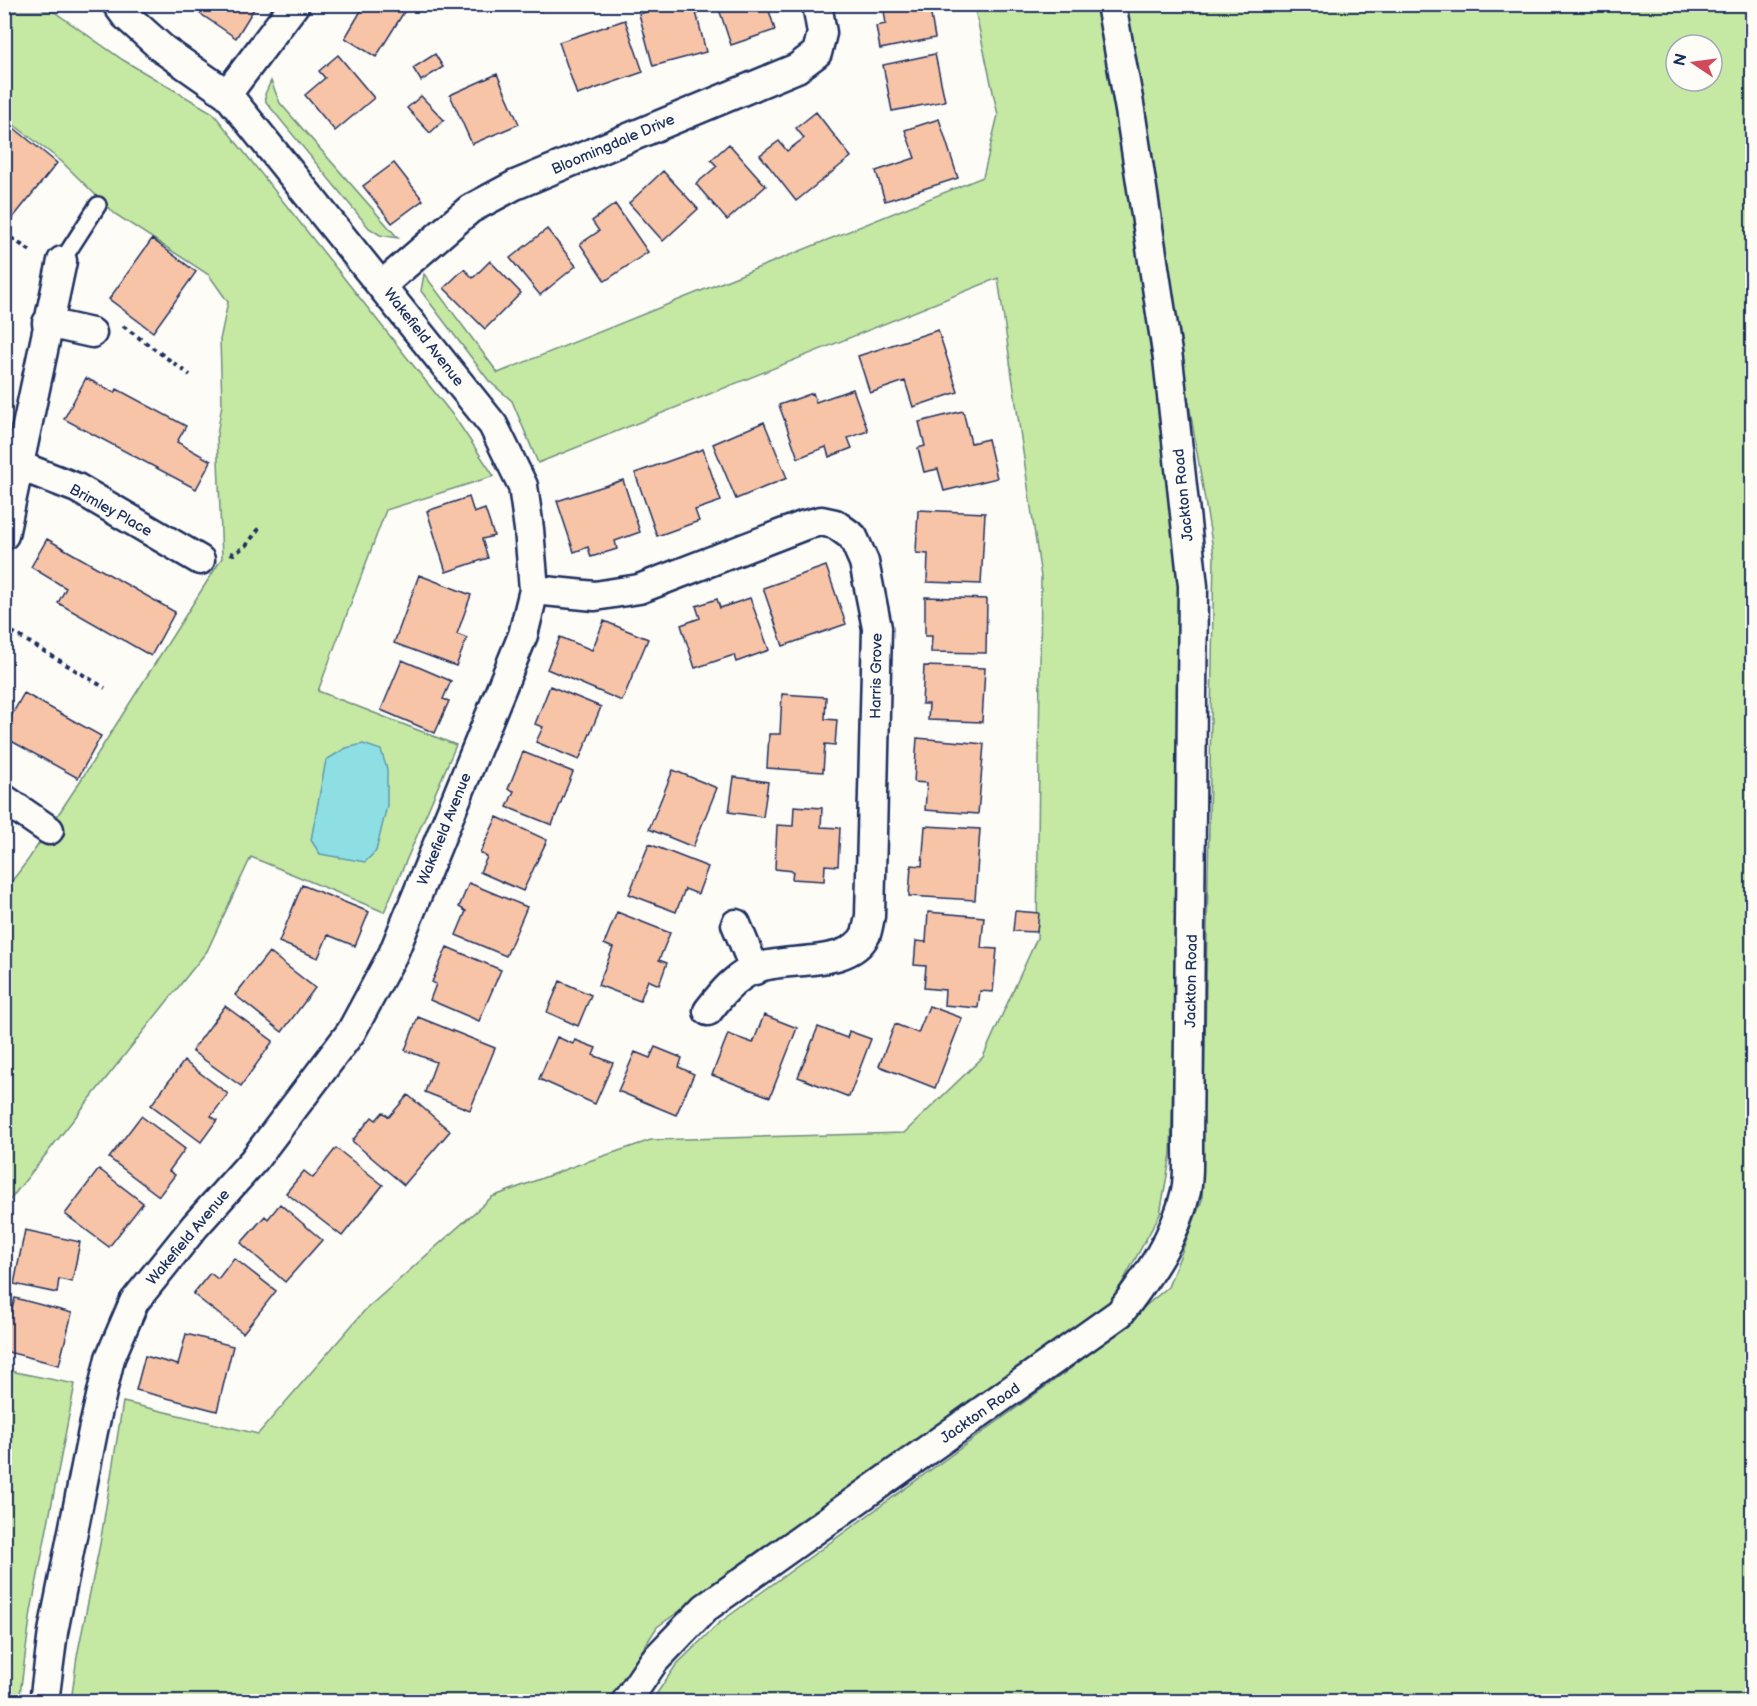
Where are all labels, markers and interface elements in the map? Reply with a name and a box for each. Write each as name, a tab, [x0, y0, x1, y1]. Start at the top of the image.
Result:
north arrow	[1664, 33, 1724, 93]
text: N	[1670, 52, 1691, 68]
street label: Bloomingdale Drive	[549, 110, 678, 179]
street label: Wakefield Avenue	[379, 284, 468, 390]
street label: Jackton Road	[1169, 448, 1198, 542]
street label: Brimley Place	[66, 480, 155, 541]
street label: Harris Grove	[866, 633, 887, 719]
street label: Wakefield Avenue	[413, 770, 476, 888]
street label: Jackton Road	[1181, 934, 1202, 1028]
street label: Wakefield Avenue	[143, 1185, 234, 1289]
street label: Jackton Road	[937, 1379, 1024, 1448]

